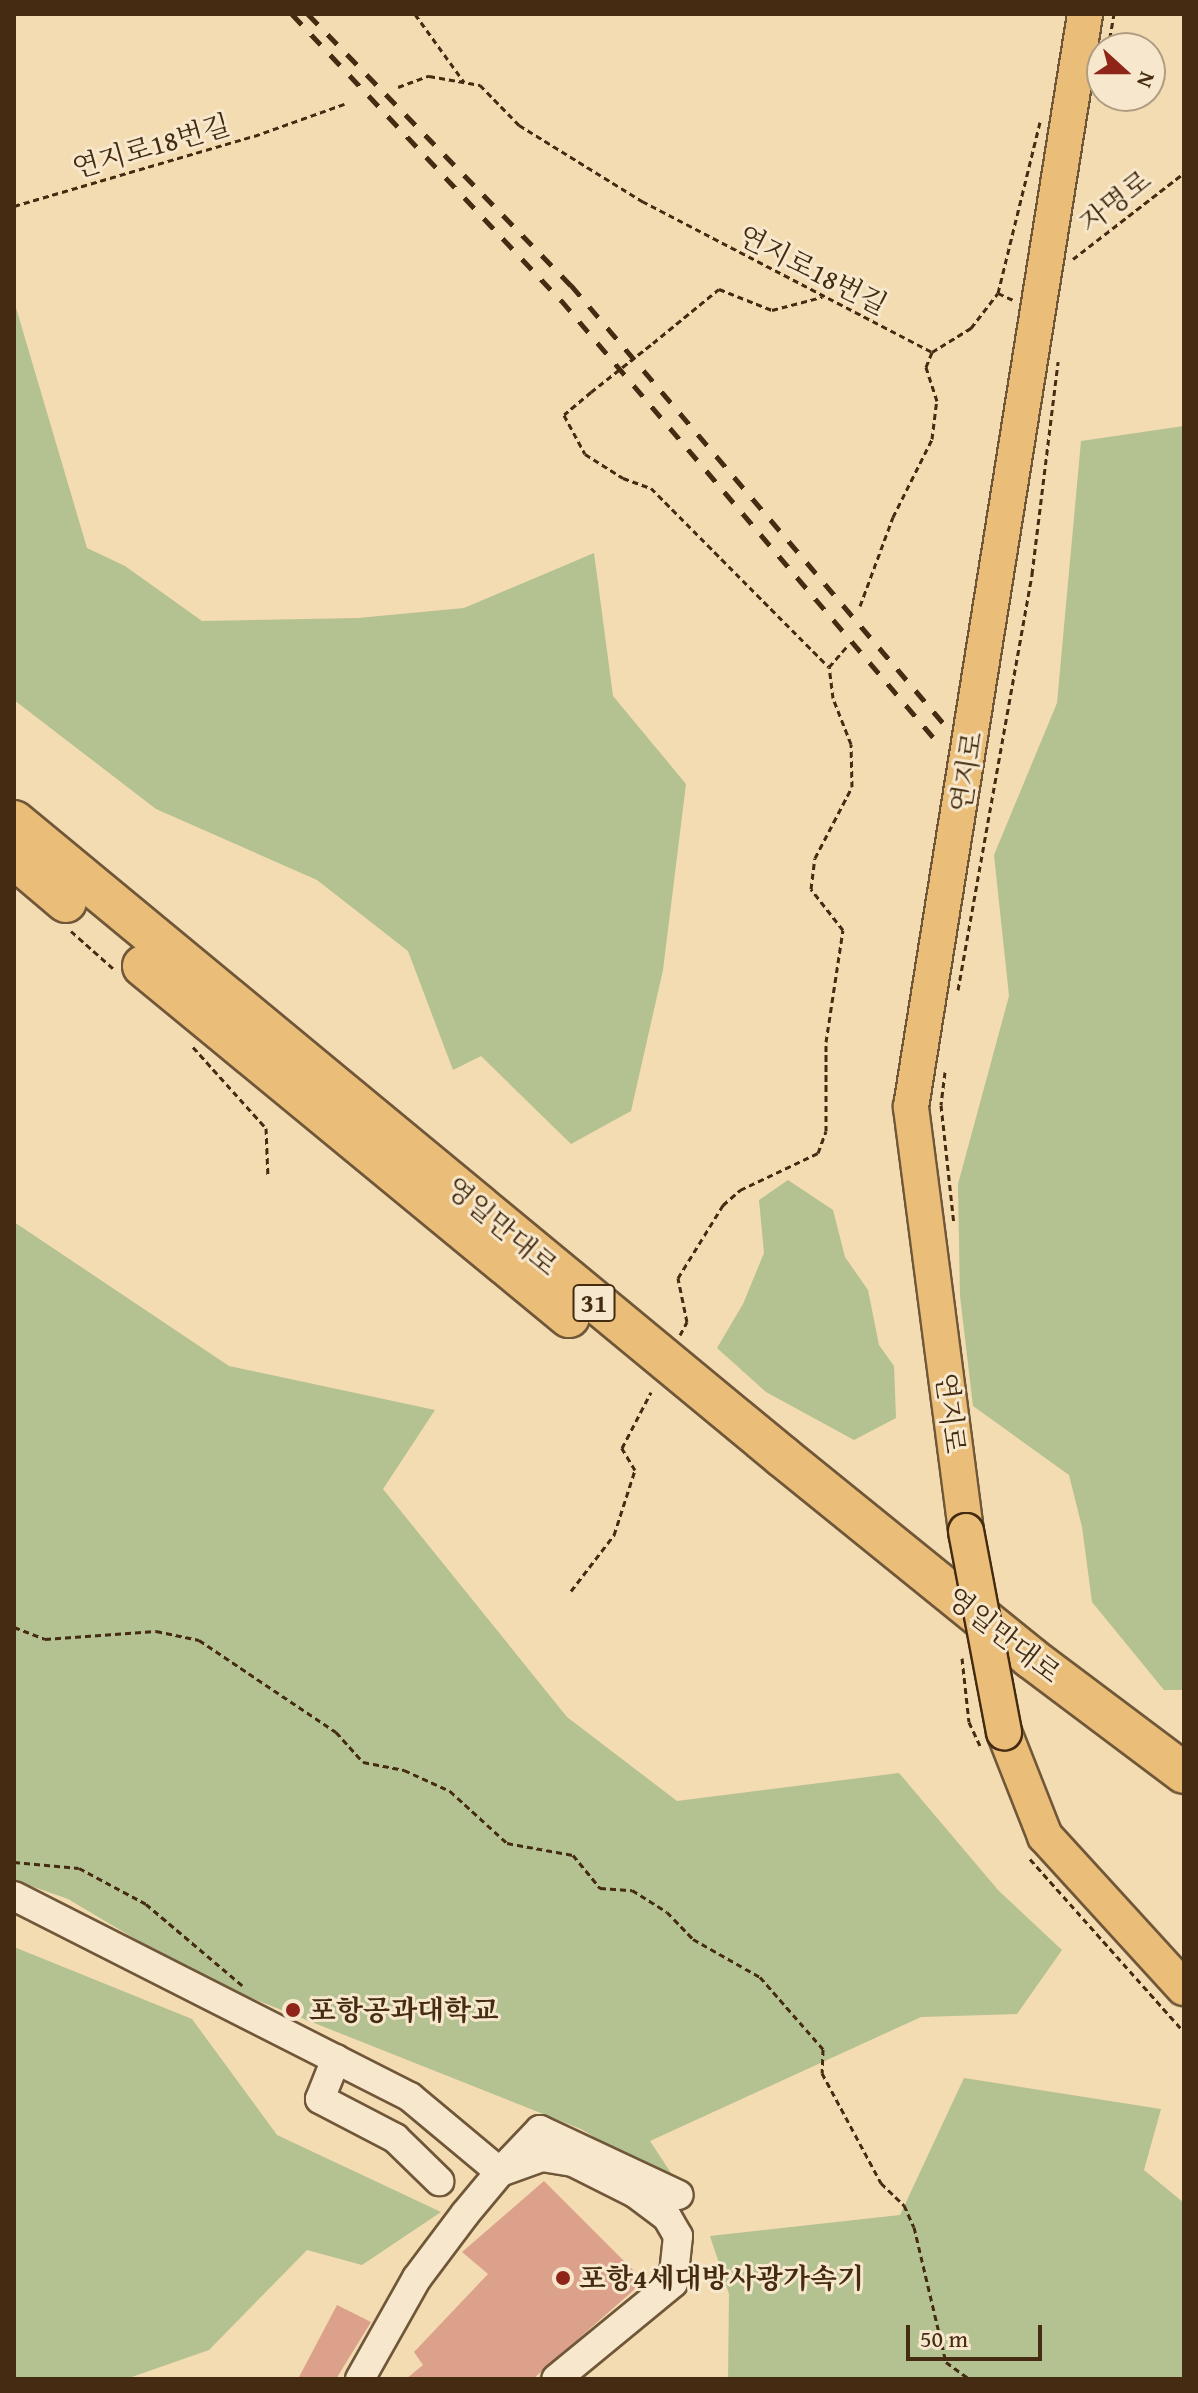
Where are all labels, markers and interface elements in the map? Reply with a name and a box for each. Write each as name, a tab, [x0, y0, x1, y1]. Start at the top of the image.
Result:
north arrow	[1086, 32, 1166, 112]
text: N	[1129, 67, 1164, 92]
street label: 연지로18번길	[68, 107, 234, 185]
street label: 자명로	[1073, 163, 1157, 239]
street label: 연지로18번길	[733, 218, 893, 322]
street label: 연지로	[943, 729, 989, 815]
street label: 영일만대로	[439, 1170, 565, 1282]
road number: 31	[572, 1281, 616, 1325]
street label: 연지로	[929, 1371, 973, 1455]
street label: 영일만대로	[940, 1580, 1068, 1690]
place label: 포항공과대학교	[309, 1993, 498, 2027]
marker: 포항공과대학교	[284, 2001, 302, 2019]
place label: 포항4세대방사광가속기	[579, 2261, 864, 2295]
marker: 포항4세대방사광가속기	[554, 2269, 572, 2287]
scale bar	[910, 2309, 1046, 2359]
text: 50 m	[920, 2321, 968, 2356]

